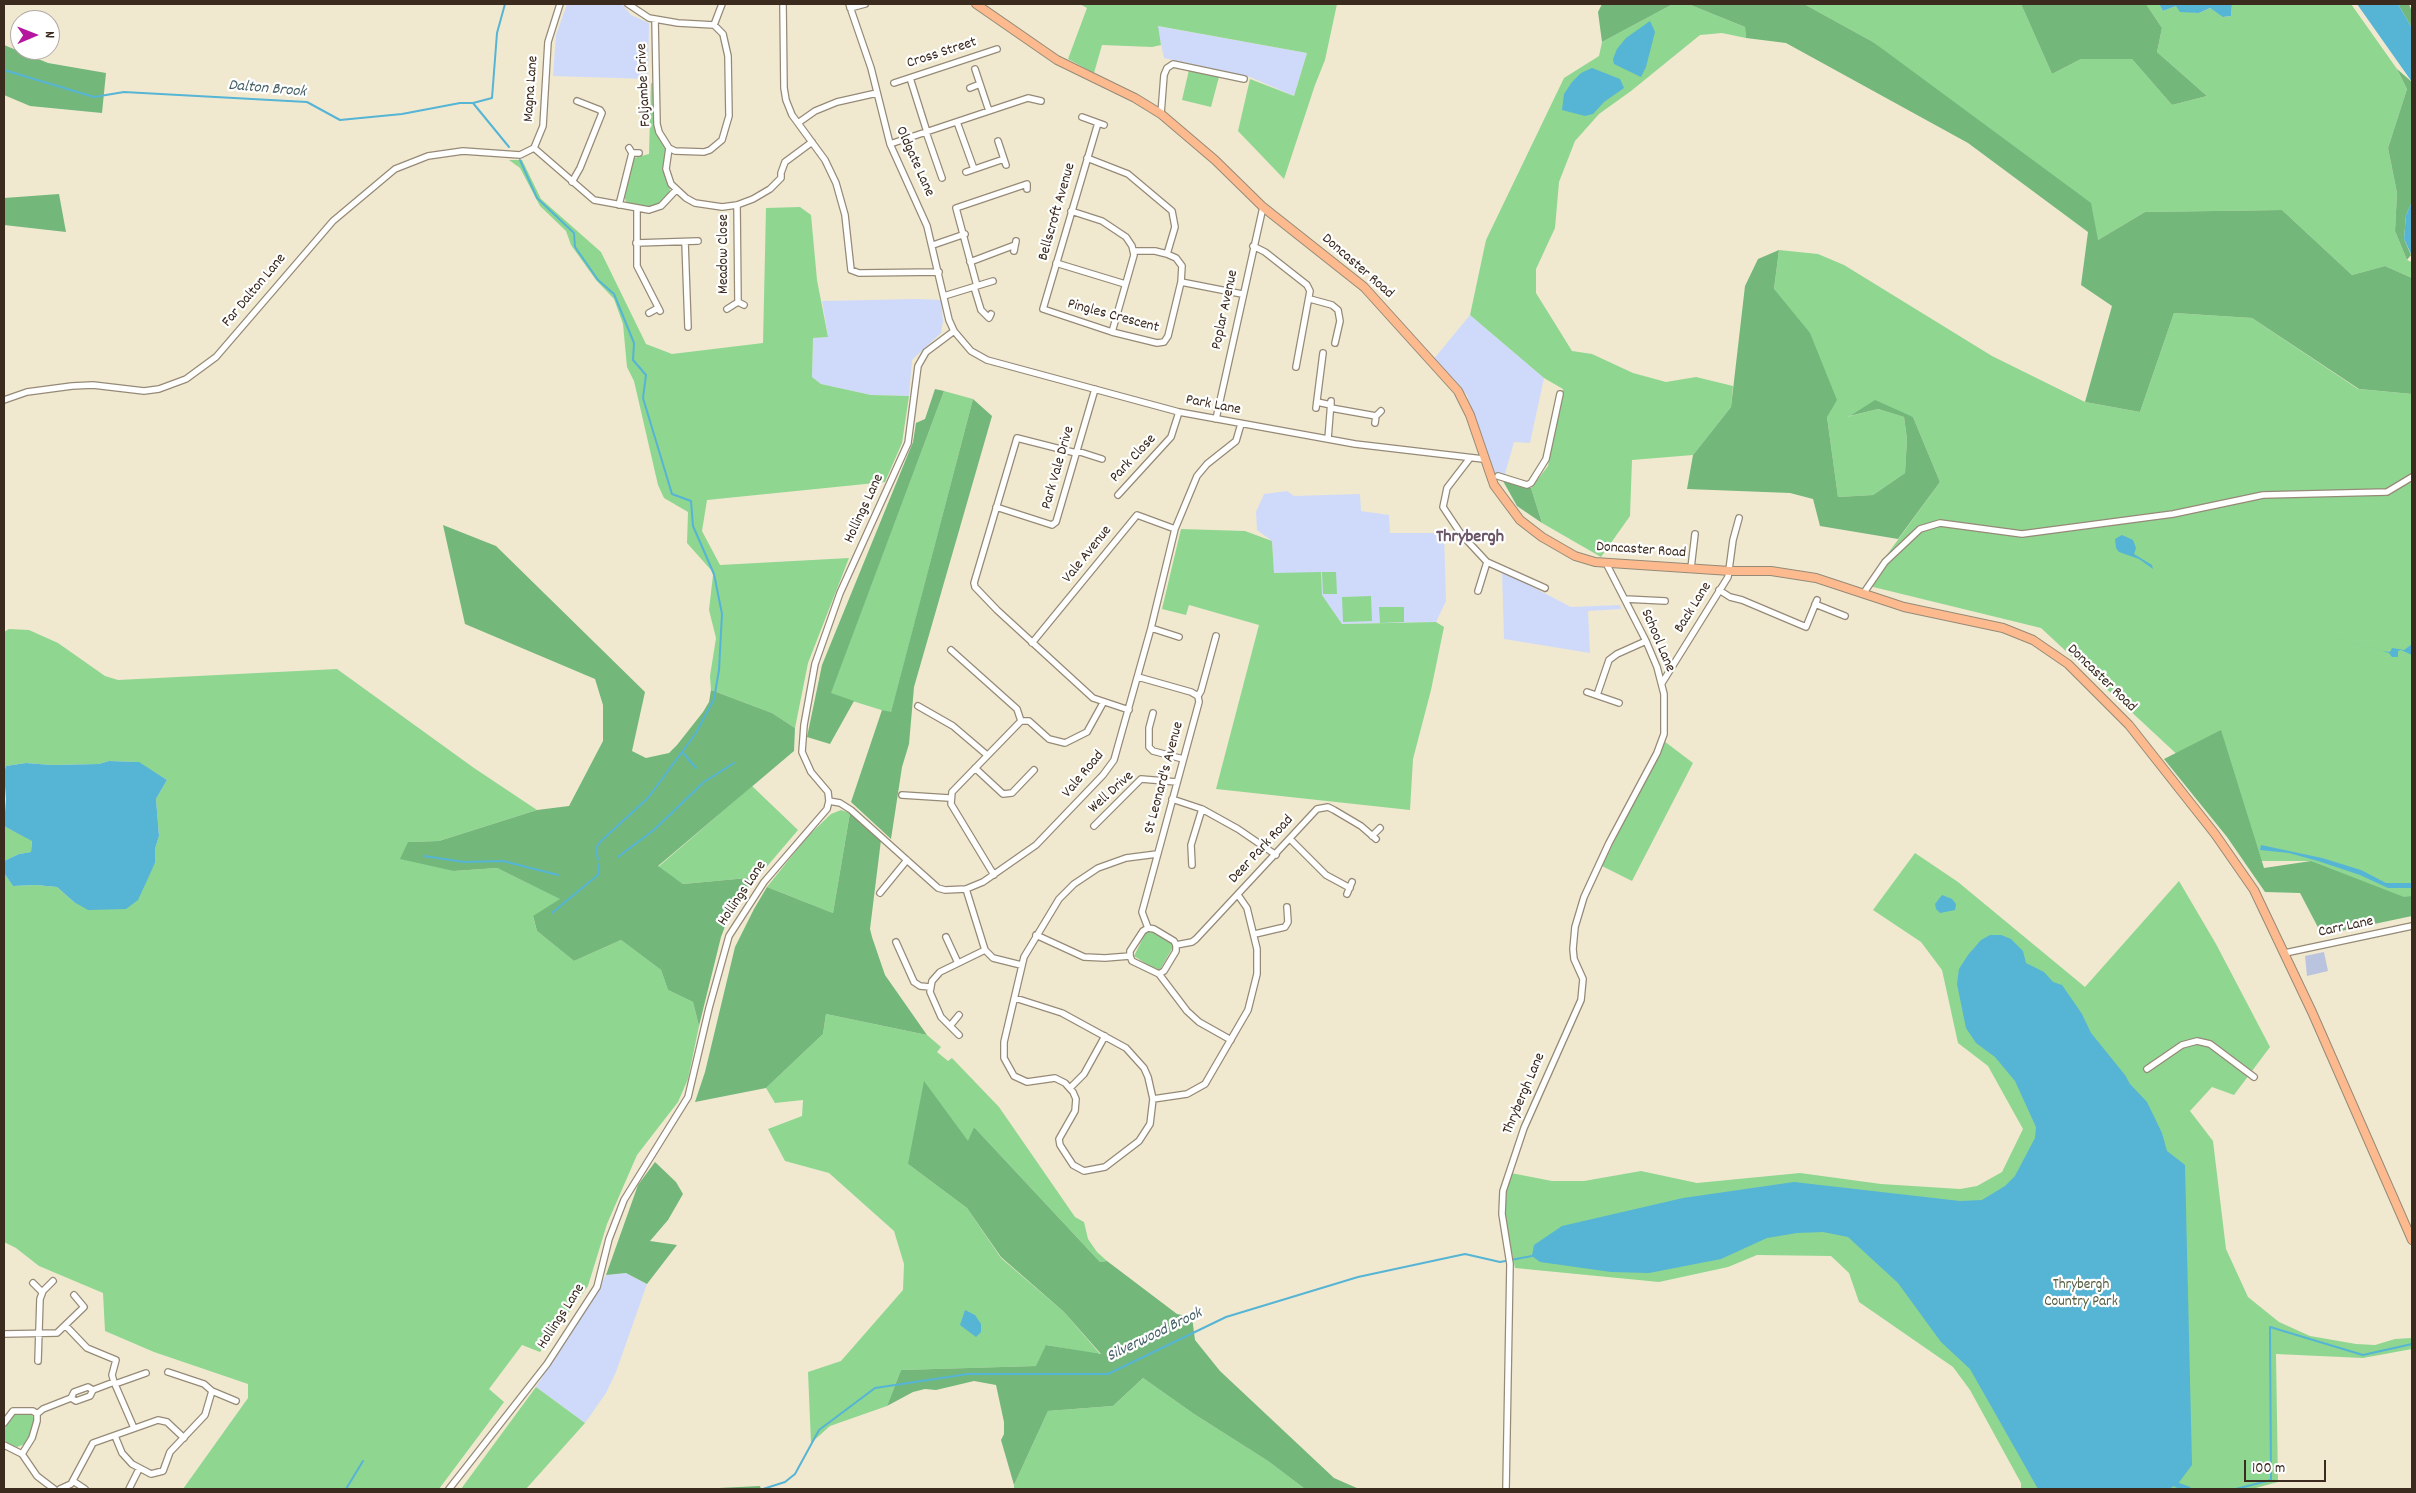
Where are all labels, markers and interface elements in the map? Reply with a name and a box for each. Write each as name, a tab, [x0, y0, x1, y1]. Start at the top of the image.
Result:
north arrow	[10, 10, 60, 60]
text: N	[39, 31, 59, 38]
street label: Cross Street	[905, 34, 979, 74]
street label: Foljambe Drive	[634, 43, 656, 127]
street label: Magna Lane	[521, 55, 543, 123]
water label: Dalton Brook	[227, 77, 307, 103]
street label: Oldgate Lane	[891, 124, 937, 200]
street label: Bellscroft Avenue	[1035, 161, 1081, 263]
street label: Meadow Close	[716, 214, 734, 294]
street label: Doncaster Road	[1317, 231, 1397, 303]
street label: Far Dalton Lane	[219, 251, 291, 331]
street label: Poplar Avenue	[1209, 268, 1243, 352]
street label: Pingles Crescent	[1065, 296, 1161, 338]
street label: Park Lane	[1184, 392, 1242, 420]
street label: Park Vale Drive	[1039, 424, 1079, 512]
street label: Park Close	[1107, 431, 1161, 487]
street label: Hollings Lane	[841, 472, 889, 546]
street label: Vale Avenue	[1059, 523, 1117, 587]
district label: Thrybergh	[1436, 528, 1504, 550]
street label: Doncaster Road	[1596, 539, 1686, 563]
street label: Back Lane	[1671, 579, 1717, 637]
street label: School Lane	[1636, 607, 1678, 675]
street label: Doncaster Road	[2062, 641, 2140, 717]
street label: St Leonard's Avenue	[1141, 720, 1189, 836]
street label: Vale Road	[1059, 748, 1109, 802]
street label: Well Drive	[1086, 768, 1138, 818]
street label: Deer Park Road	[1226, 812, 1298, 888]
street label: Hollings Lane	[715, 858, 771, 930]
street label: Carr Lane	[2317, 913, 2375, 943]
street label: Thrybergh Lane	[1500, 1051, 1550, 1137]
park label: Thrybergh Country Park	[2044, 1277, 2118, 1312]
street label: Hollings Lane	[534, 1281, 590, 1353]
water label: Silverwood Brook	[1104, 1305, 1206, 1367]
scale bar	[2246, 1450, 2328, 1482]
text: 100 m	[2252, 1458, 2285, 1480]

